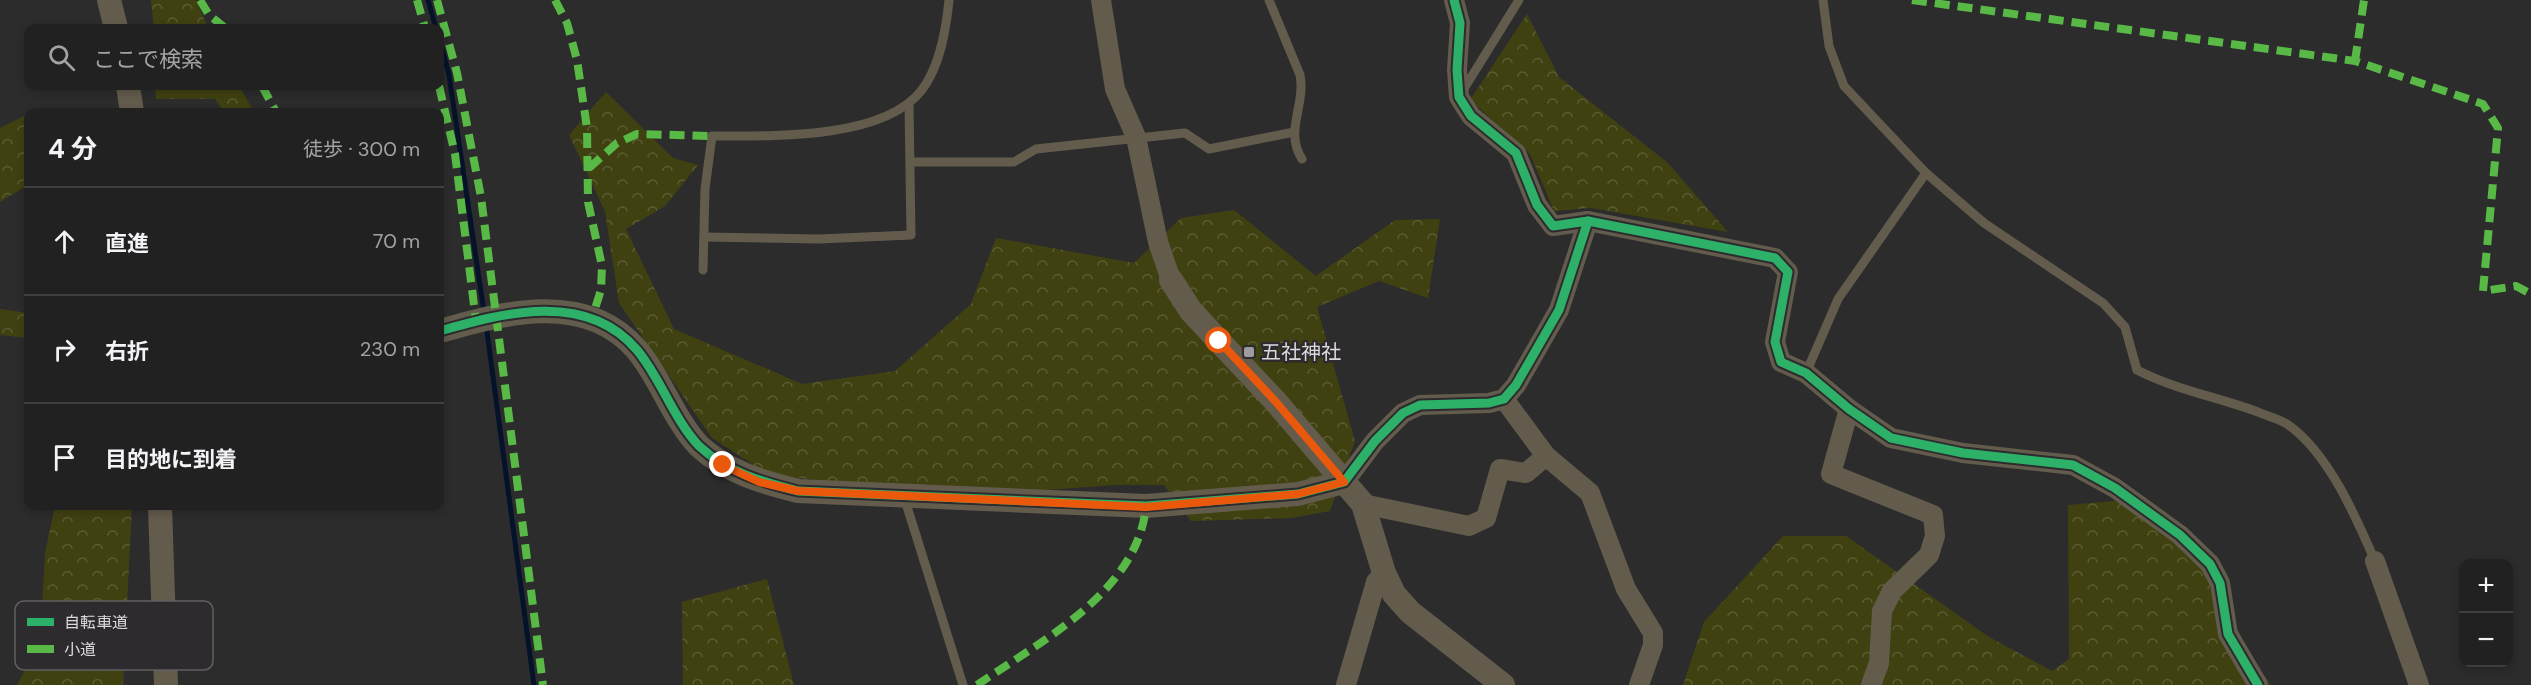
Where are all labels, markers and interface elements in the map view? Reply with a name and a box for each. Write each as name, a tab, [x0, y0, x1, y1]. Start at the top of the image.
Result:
search box	[24, 24, 444, 90]
icon: search	[45, 41, 78, 74]
text: ここで検索	[93, 45, 203, 74]
text: 4 分	[48, 132, 97, 166]
text: 徒歩 · 300 m	[303, 136, 420, 162]
icon: ahead	[48, 225, 81, 258]
text: 70 m	[373, 228, 420, 254]
text: 直進	[105, 229, 149, 258]
route start	[1205, 327, 1231, 353]
icon: right	[48, 333, 81, 366]
text: 230 m	[360, 336, 420, 362]
text: 右折	[105, 337, 149, 366]
place label: 五社神社	[1261, 339, 1341, 365]
marker: 五社神社	[1242, 345, 1256, 359]
icon: arrive	[48, 441, 81, 474]
text: 目的地に到着	[105, 445, 237, 474]
route end	[709, 451, 735, 477]
map controls	[2459, 559, 2513, 667]
button: +	[2459, 559, 2513, 613]
legend	[15, 601, 213, 670]
text: 自転車道	[64, 612, 128, 633]
button: −	[2459, 613, 2513, 667]
text: 小道	[64, 639, 96, 660]

